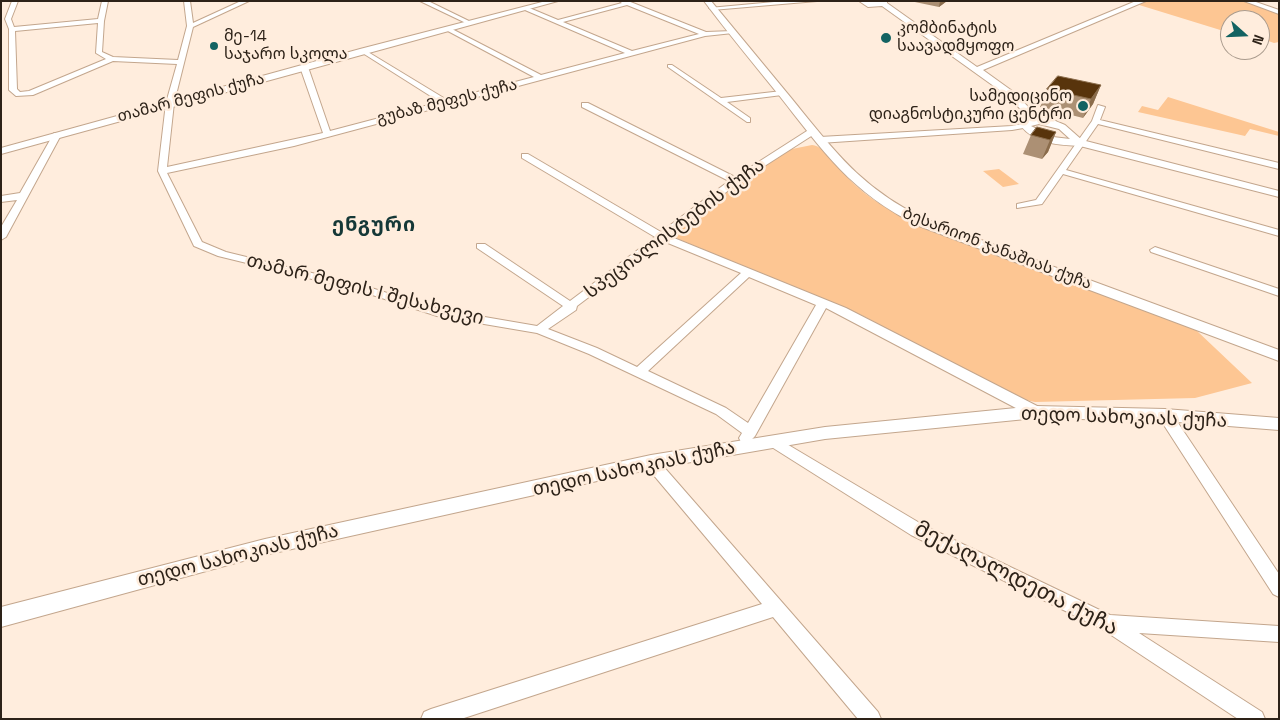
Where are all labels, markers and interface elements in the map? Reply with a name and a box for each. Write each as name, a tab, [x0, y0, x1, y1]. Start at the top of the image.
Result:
north arrow	[1220, 10, 1270, 60]
place label: კომბინატის საავადმყოფო	[897, 19, 1014, 57]
place label: მე-14 საჯარო სკოლა	[224, 27, 347, 65]
marker: კომბინატის საავადმყოფო	[879, 31, 893, 45]
text: N	[1248, 32, 1268, 47]
marker: მე-14 საჯარო სკოლა	[208, 40, 220, 52]
street label: თამარ მეფის ქუჩა	[116, 69, 266, 127]
street label: გუბაზ მეფეს ქუჩა	[375, 75, 519, 129]
place label: სამედიცინო დიაგნოსტიკური ცენტრი	[869, 87, 1072, 125]
marker: სამედიცინო დიაგნოსტიკური ცენტრი	[1076, 99, 1090, 113]
street label: სპეციალისტების ქუჩა	[581, 154, 769, 304]
street label: ბესარიონ ჯანაშიას ქუჩა	[900, 204, 1094, 294]
district label: ენგური	[331, 214, 417, 238]
street label: თამარ მეფის I შესახვევი	[244, 249, 486, 331]
street label: თედო სახოკიას ქუჩა	[1021, 403, 1227, 433]
street label: თედო სახოკიას ქუჩა	[531, 436, 737, 502]
street label: მექაღალდეთა ქუჩა	[910, 516, 1122, 642]
street label: თედო სახოკიას ქუჩა	[135, 520, 341, 592]

